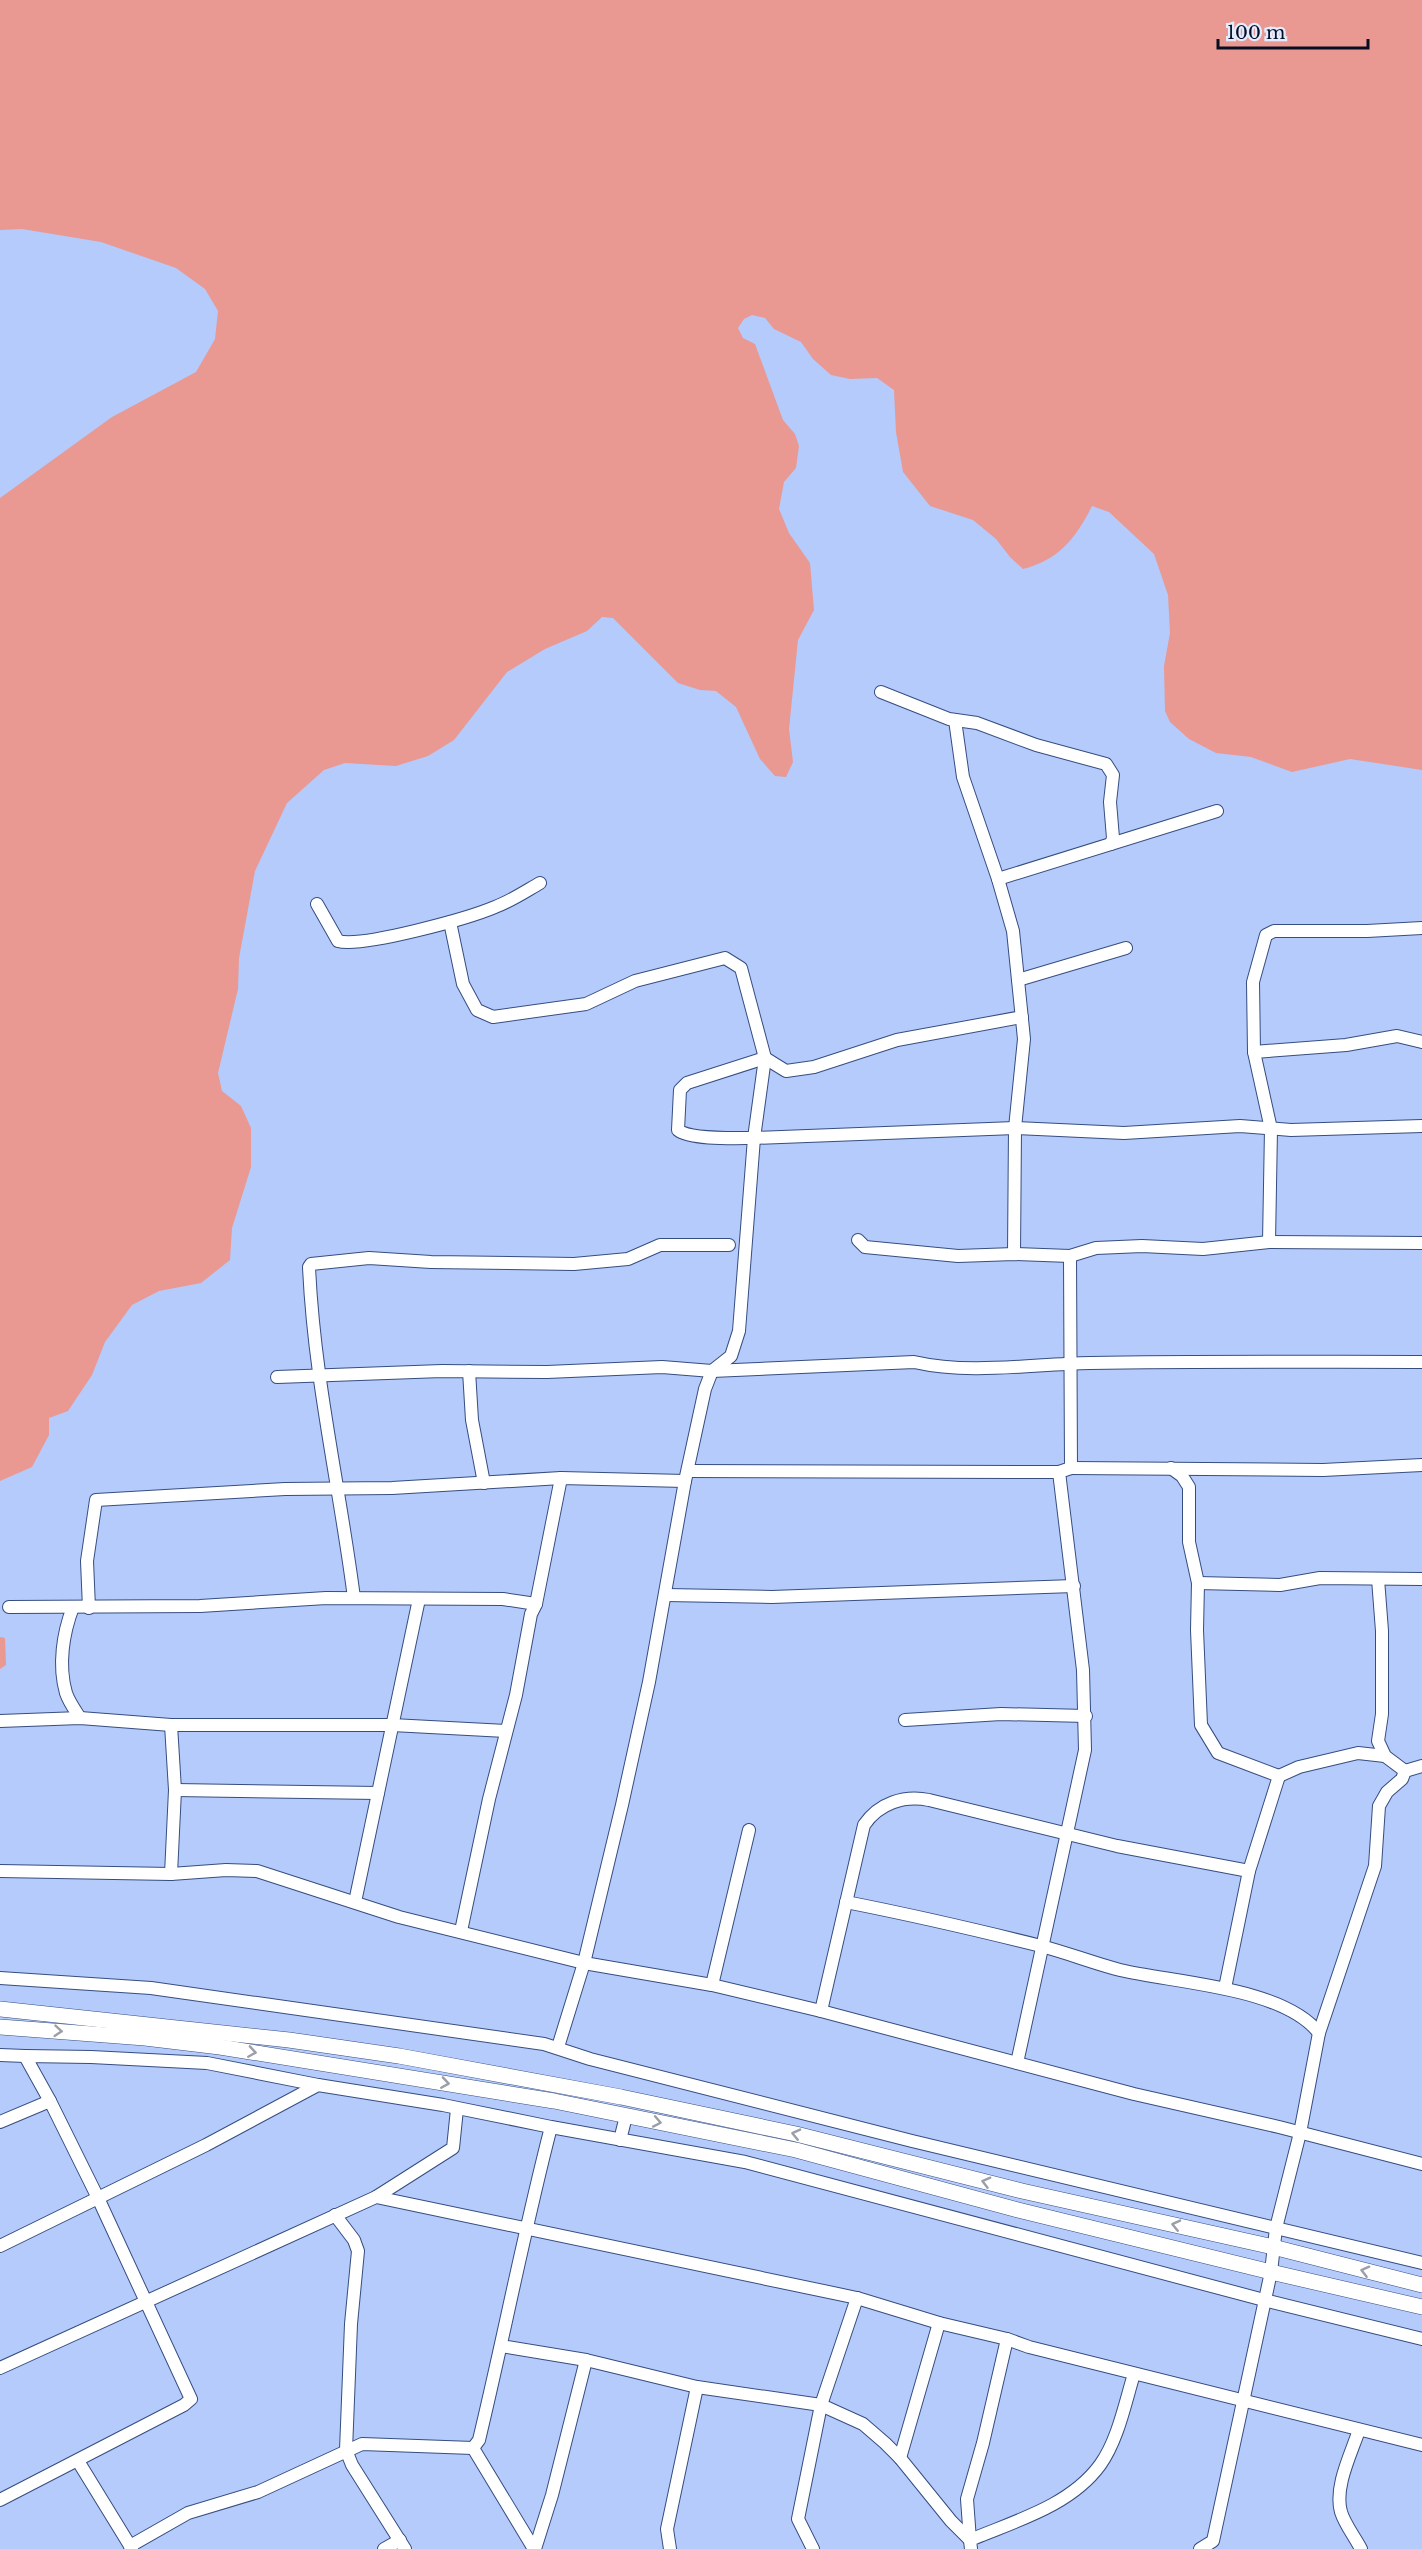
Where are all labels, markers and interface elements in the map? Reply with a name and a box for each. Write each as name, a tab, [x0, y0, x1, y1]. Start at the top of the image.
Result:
scale bar	[1218, 12, 1368, 50]
text: 100 m	[1227, 22, 1285, 44]
one-way arrow	[54, 2025, 63, 2038]
one-way arrow	[247, 2045, 257, 2058]
one-way arrow	[440, 2077, 449, 2089]
one-way arrow	[652, 2115, 662, 2128]
one-way arrow	[792, 2129, 802, 2142]
one-way arrow	[981, 2176, 991, 2189]
one-way arrow	[1171, 2220, 1181, 2233]
one-way arrow	[1360, 2265, 1370, 2278]

